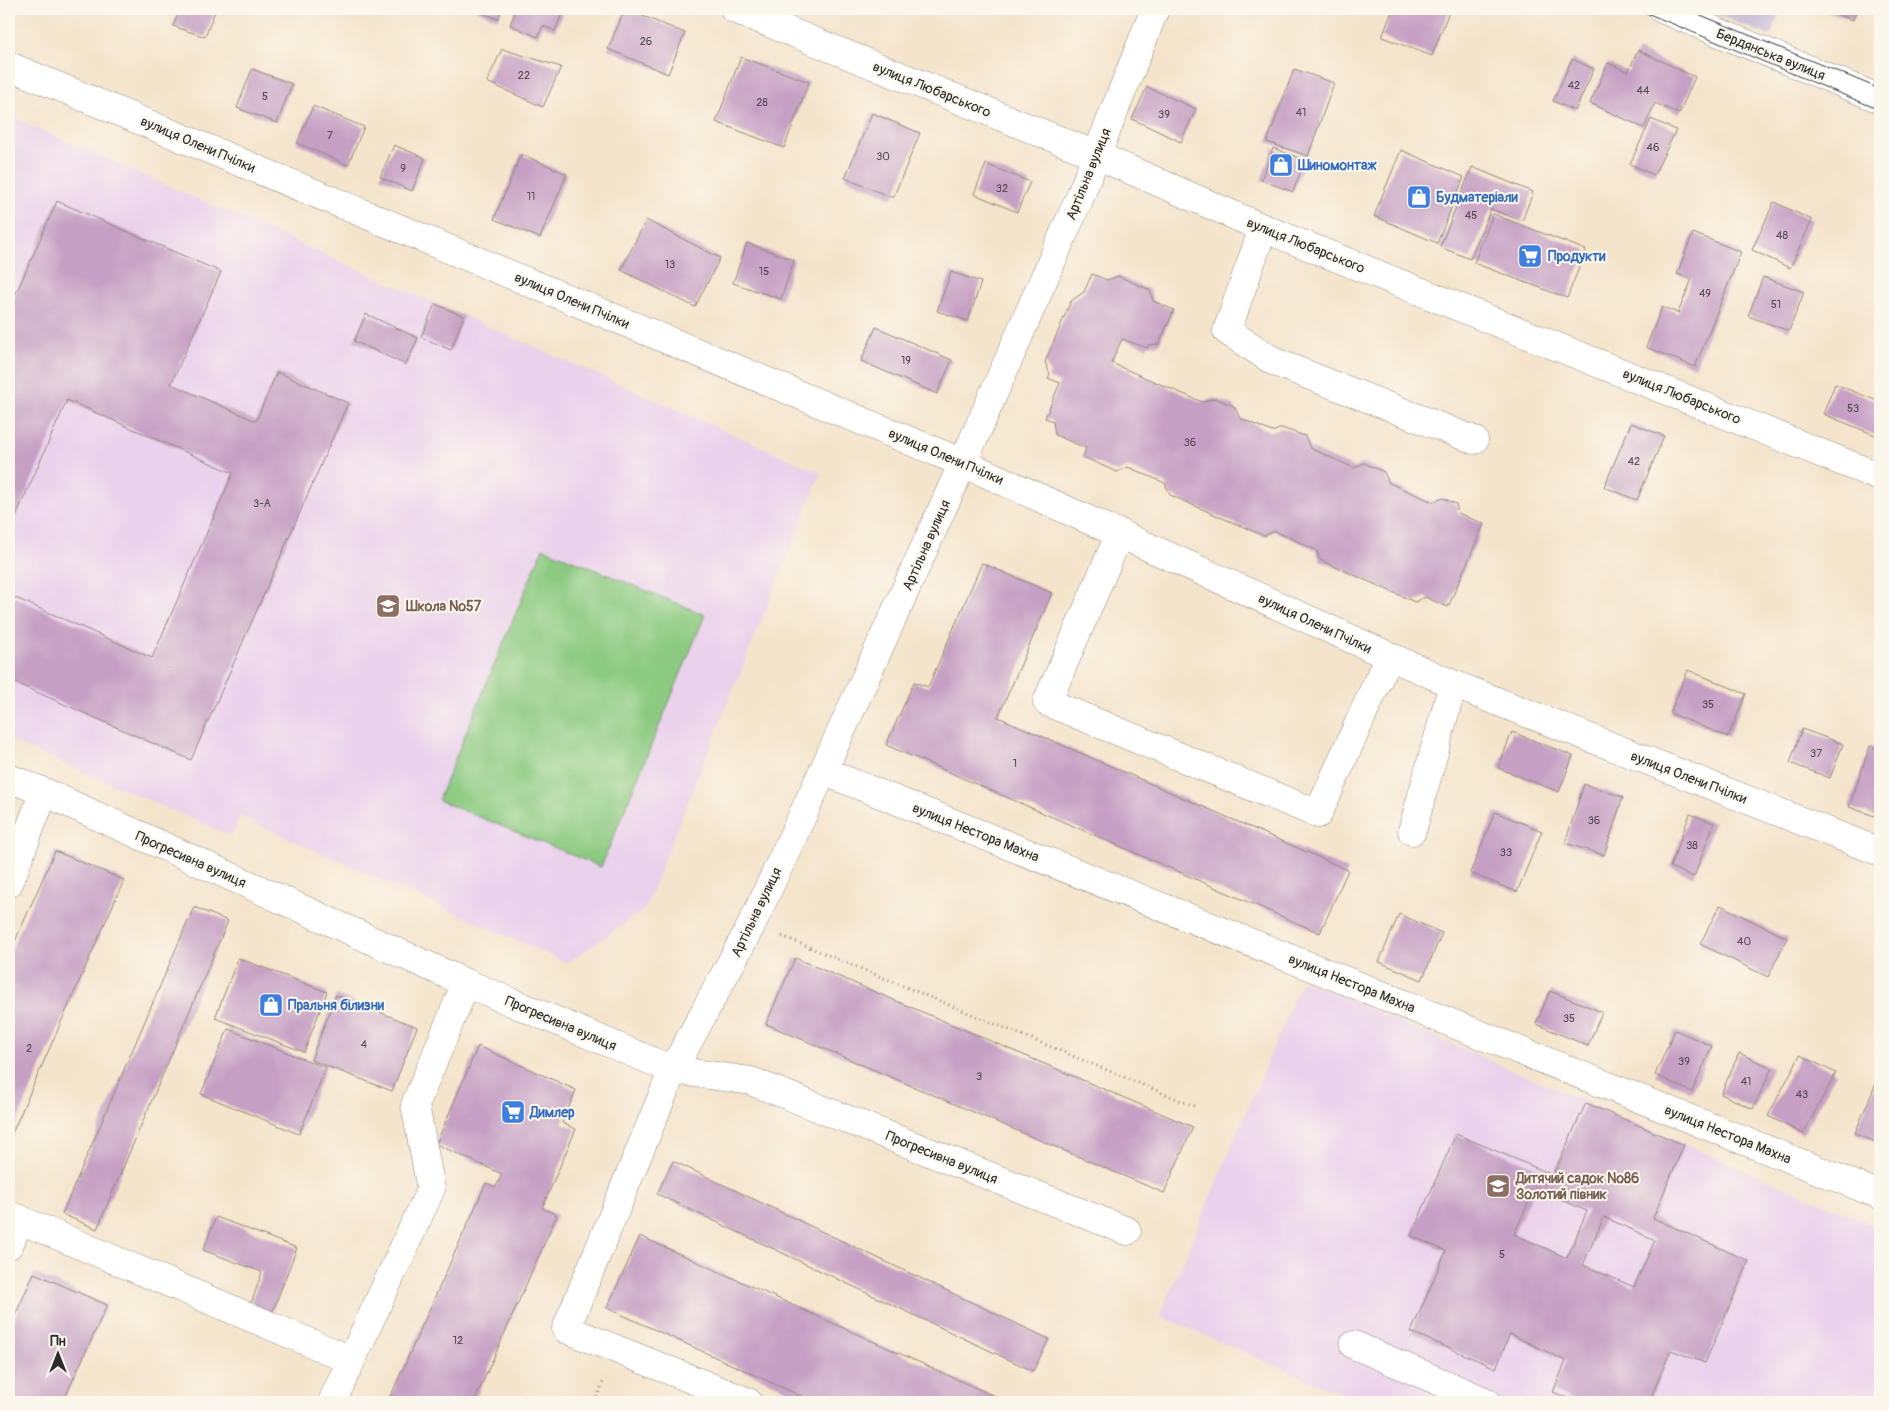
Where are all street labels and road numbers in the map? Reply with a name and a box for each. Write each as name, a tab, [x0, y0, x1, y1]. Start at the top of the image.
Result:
street label: Бердянська вулиця	[1714, 25, 1828, 84]
street label: вулиця Любарського	[870, 58, 994, 121]
street label: вулиця Олени Пчілки	[138, 113, 258, 176]
street label: Артільна вулиця	[1062, 126, 1115, 223]
street label: вулиця Любарського	[1244, 214, 1368, 277]
street label: вулиця Олени Пчілки	[512, 269, 632, 332]
street label: вулиця Любарського	[1620, 365, 1744, 428]
street label: вулиця Олени Пчілки	[886, 425, 1006, 488]
street label: Артільна вулиця	[899, 497, 954, 593]
street label: вулиця Олени Пчілки	[1255, 590, 1374, 657]
street label: вулиця Олени Пчілки	[1628, 747, 1749, 807]
street label: вулиця Нестора Махна	[910, 799, 1042, 866]
street label: Прогресивна вулиця	[133, 827, 249, 892]
street label: Артільна вулиця	[727, 865, 785, 960]
street label: вулиця Нестора Махна	[1286, 950, 1418, 1017]
street label: Прогресивна вулиця	[503, 992, 619, 1055]
street label: вулиця Нестора Махна	[1662, 1101, 1794, 1168]
street label: Прогресивна вулиця	[883, 1127, 1000, 1188]

